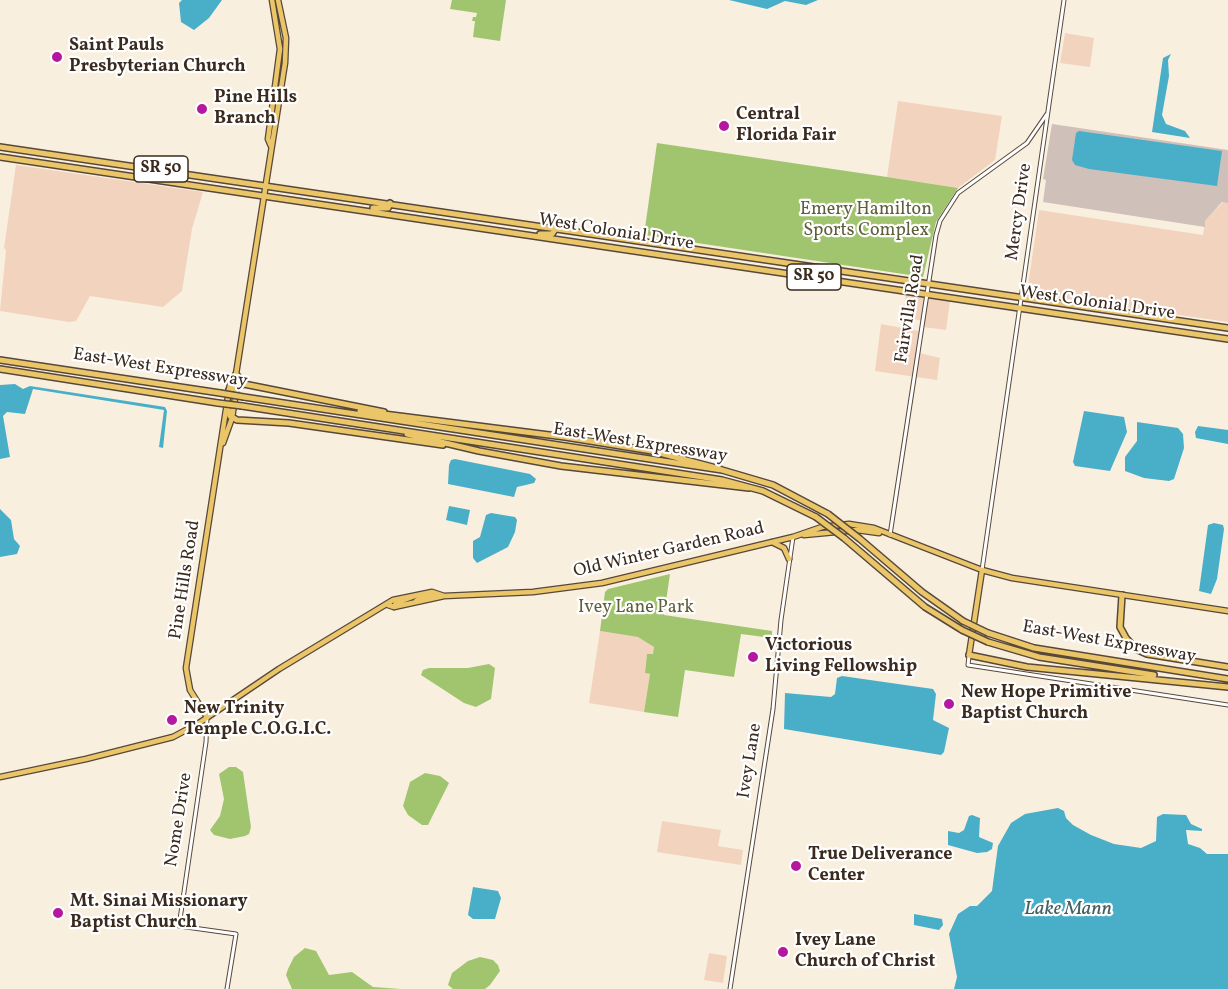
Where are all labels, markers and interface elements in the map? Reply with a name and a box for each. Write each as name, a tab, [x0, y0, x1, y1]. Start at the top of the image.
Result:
place label: Saint Pauls Presbyterian Church	[69, 36, 246, 78]
marker: Saint Pauls Presbyterian Church	[50, 50, 64, 64]
place label: Pine Hills Branch	[214, 88, 297, 130]
marker: Pine Hills Branch	[195, 102, 209, 116]
place label: Central Florida Fair	[736, 105, 836, 148]
marker: Central Florida Fair	[717, 119, 731, 133]
road number: SR 50	[134, 156, 188, 182]
street label: Mercy Drive	[1002, 162, 1038, 262]
park label: Emery Hamilton Sports Complex	[800, 200, 932, 242]
street label: West Colonial Drive	[537, 210, 695, 256]
street label: Fairvilla Road	[892, 253, 930, 365]
road number: SR 50	[787, 264, 841, 290]
street label: West Colonial Drive	[1018, 282, 1176, 326]
street label: East-West Expressway	[71, 345, 249, 393]
street label: East-West Expressway	[551, 420, 729, 468]
street label: Pine Hills Road	[166, 519, 206, 641]
street label: Old Winter Garden Road	[572, 519, 766, 583]
park label: Ivey Lane Park	[578, 598, 694, 620]
street label: East-West Expressway	[1020, 617, 1198, 669]
place label: Victorious Living Fellowship	[765, 636, 917, 678]
marker: Victorious Living Fellowship	[746, 650, 760, 664]
place label: New Hope Primitive Baptist Church	[961, 683, 1131, 726]
marker: New Hope Primitive Baptist Church	[942, 697, 956, 711]
place label: New Trinity Temple C.O.G.I.C.	[184, 699, 331, 742]
marker: New Trinity Temple C.O.G.I.C.	[165, 713, 179, 727]
street label: Ivey Lane	[734, 722, 768, 800]
street label: Nome Drive	[162, 771, 198, 869]
place label: True Deliverance Center	[808, 845, 952, 888]
marker: True Deliverance Center	[789, 859, 803, 873]
place label: Mt. Sinai Missionary Baptist Church	[70, 892, 248, 934]
water label: Lake Mann	[1024, 898, 1112, 922]
marker: Mt. Sinai Missionary Baptist Church	[51, 906, 65, 920]
place label: Ivey Lane Church of Christ	[795, 931, 935, 974]
marker: Ivey Lane Church of Christ	[776, 945, 790, 959]

